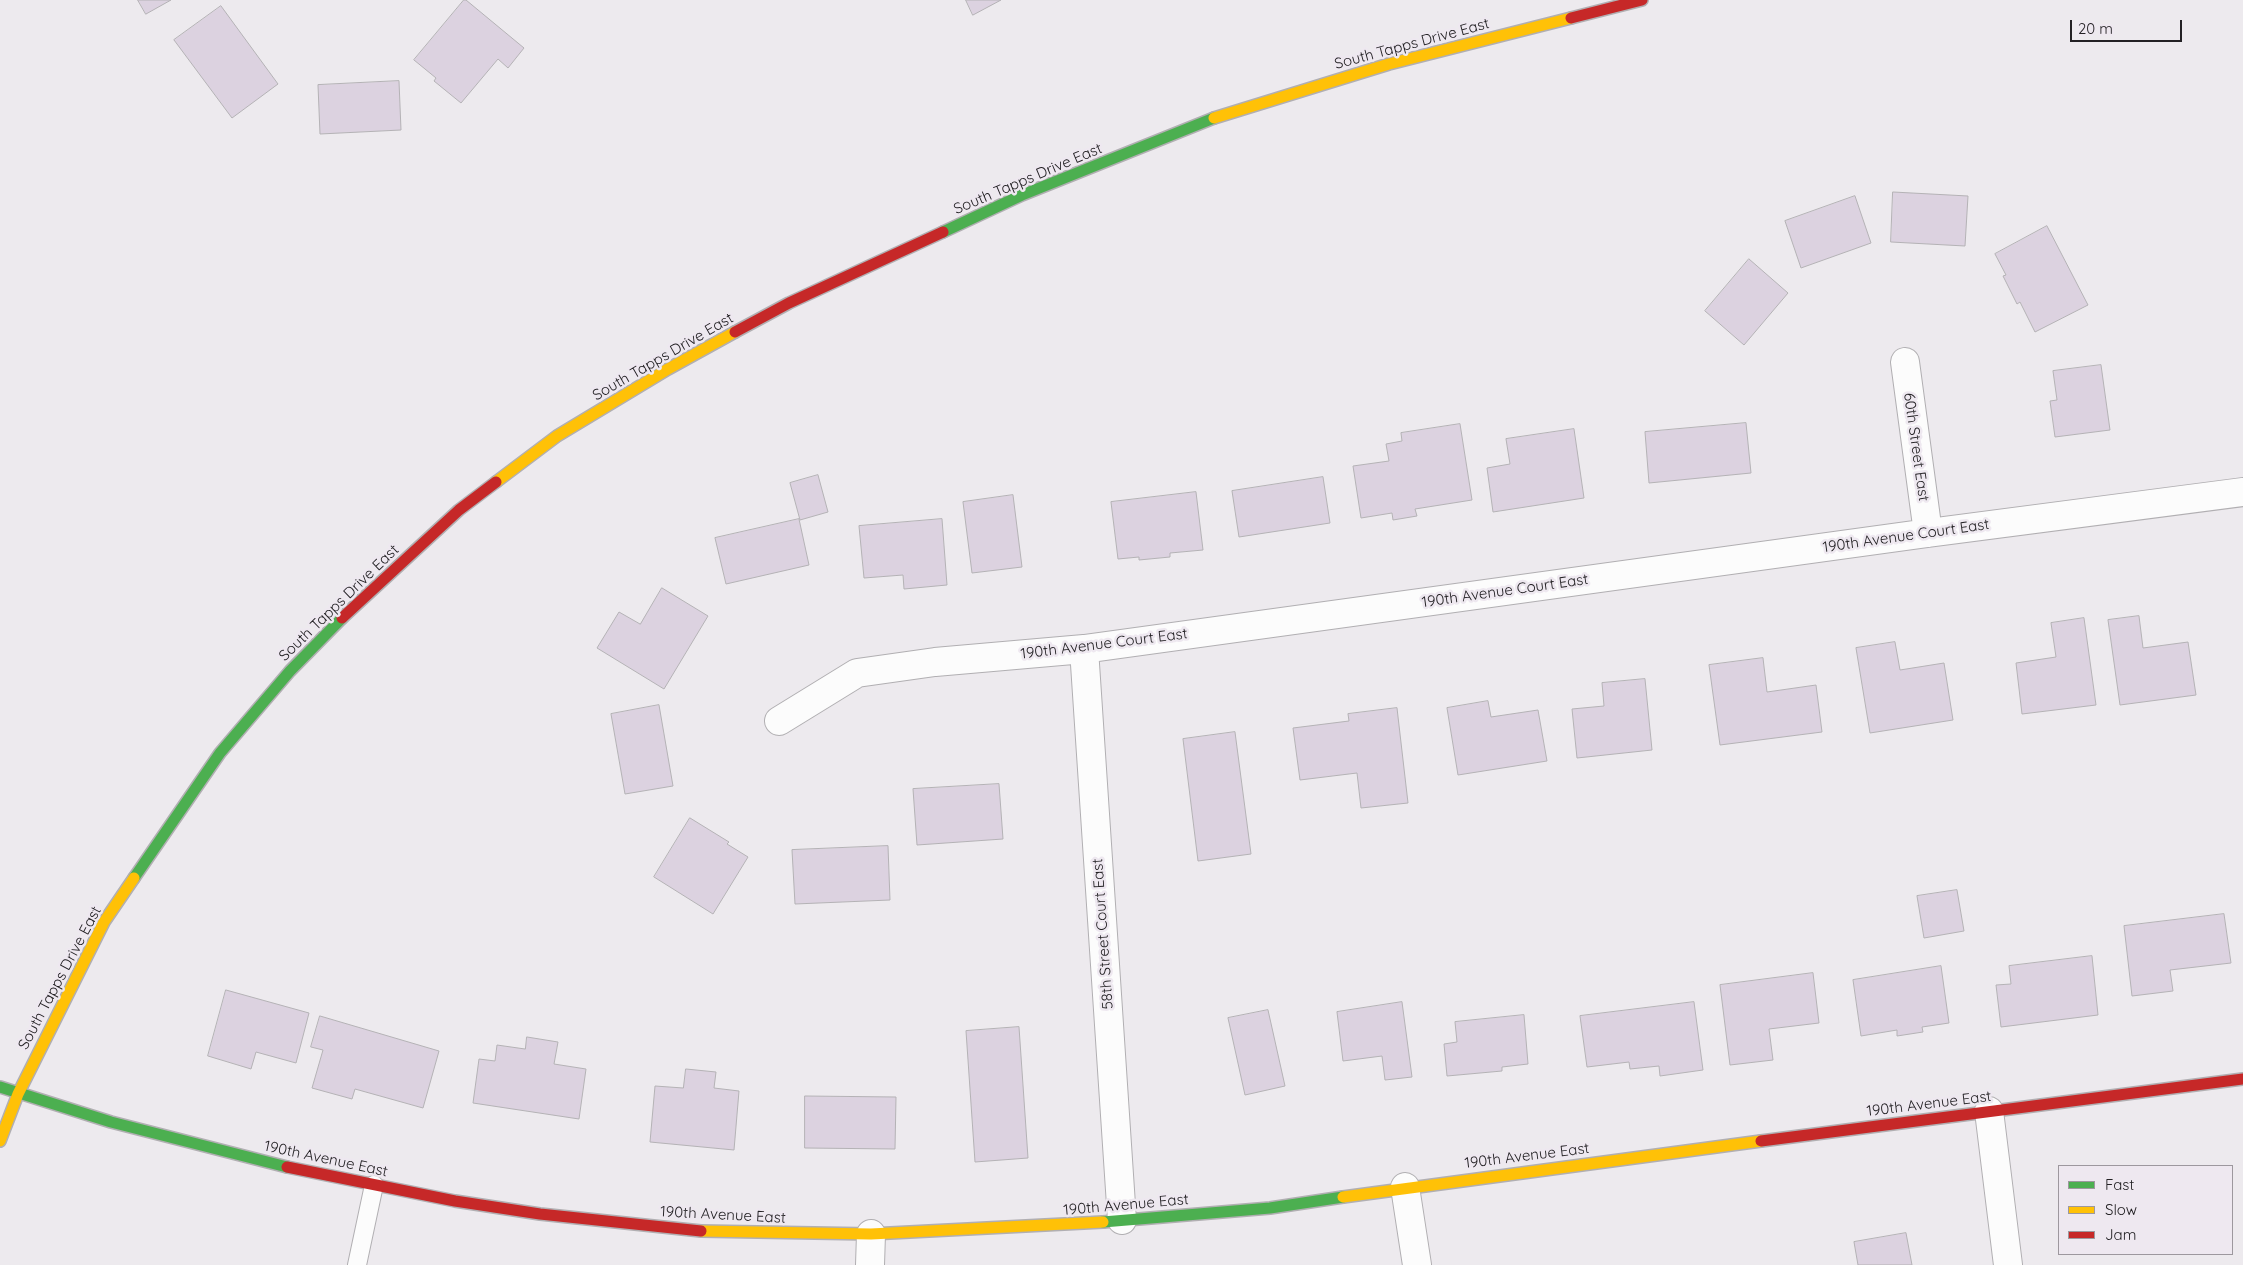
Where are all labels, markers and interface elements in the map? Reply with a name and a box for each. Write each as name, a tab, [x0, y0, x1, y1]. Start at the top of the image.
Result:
scale bar	[2073, 10, 2186, 42]
street label: South Tapps Drive East	[1333, 15, 1491, 73]
text: 20 m	[2078, 19, 2113, 38]
street label: South Tapps Drive East	[951, 140, 1105, 218]
street label: South Tapps Drive East	[589, 309, 737, 405]
street label: 60th Street East	[1899, 392, 1933, 502]
street label: 190th Avenue Court East	[1822, 515, 1990, 557]
street label: South Tapps Drive East	[275, 541, 403, 665]
street label: 190th Avenue Court East	[1421, 570, 1589, 612]
street label: 190th Avenue Court East	[1020, 625, 1188, 663]
street label: 58th Street Court East	[1089, 858, 1117, 1010]
street label: South Tapps Drive East	[15, 903, 105, 1053]
street label: 190th Avenue East	[1866, 1087, 1992, 1121]
street label: 190th Avenue East	[263, 1137, 389, 1181]
street label: 190th Avenue East	[1464, 1139, 1590, 1173]
legend	[2058, 1165, 2233, 1255]
text: Fast	[2105, 1175, 2134, 1194]
street label: 190th Avenue East	[1063, 1191, 1189, 1219]
text: Slow	[2105, 1200, 2137, 1219]
street label: 190th Avenue East	[660, 1203, 786, 1227]
text: Jam	[2105, 1225, 2136, 1244]

